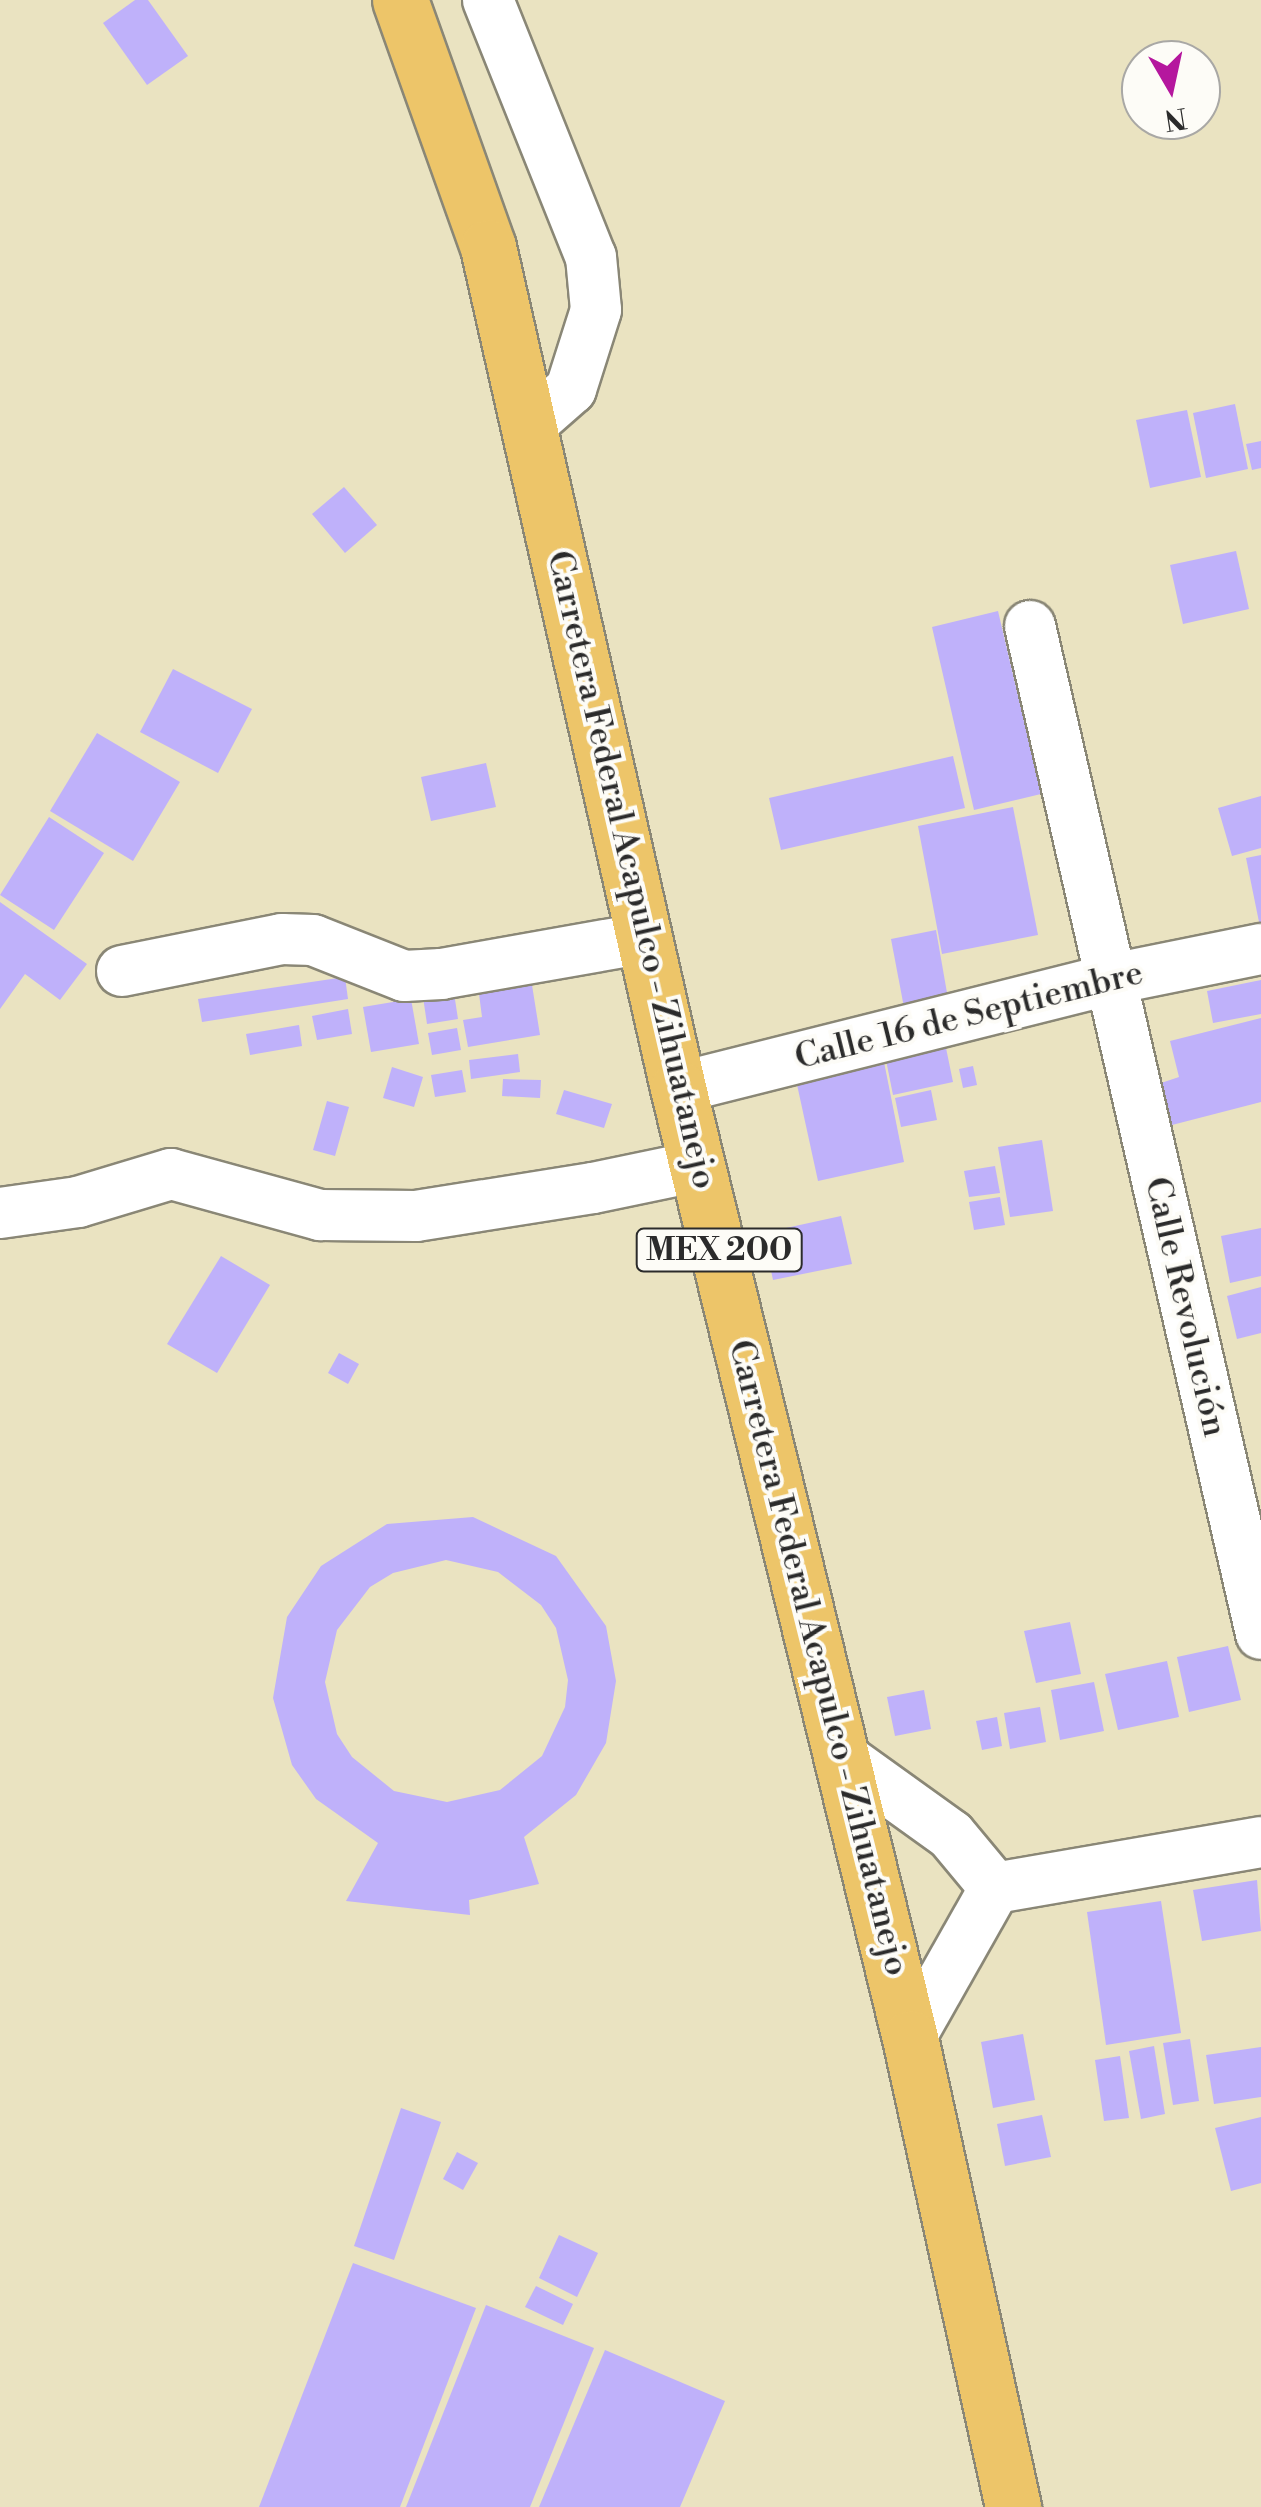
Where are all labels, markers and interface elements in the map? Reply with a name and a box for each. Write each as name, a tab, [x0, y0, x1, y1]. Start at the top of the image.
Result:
north arrow	[1121, 40, 1221, 140]
text: N	[1162, 99, 1189, 137]
street label: Carretera Federal Acapulco - Zihuatanejo	[537, 547, 725, 1193]
street label: Calle 16 de Septiembre	[791, 952, 1147, 1080]
street label: Calle Revolución	[1135, 1173, 1235, 1441]
road number: MEX 200	[634, 1223, 804, 1277]
street label: Carretera Federal Acapulco - Zihuatanejo	[719, 1336, 917, 1980]

